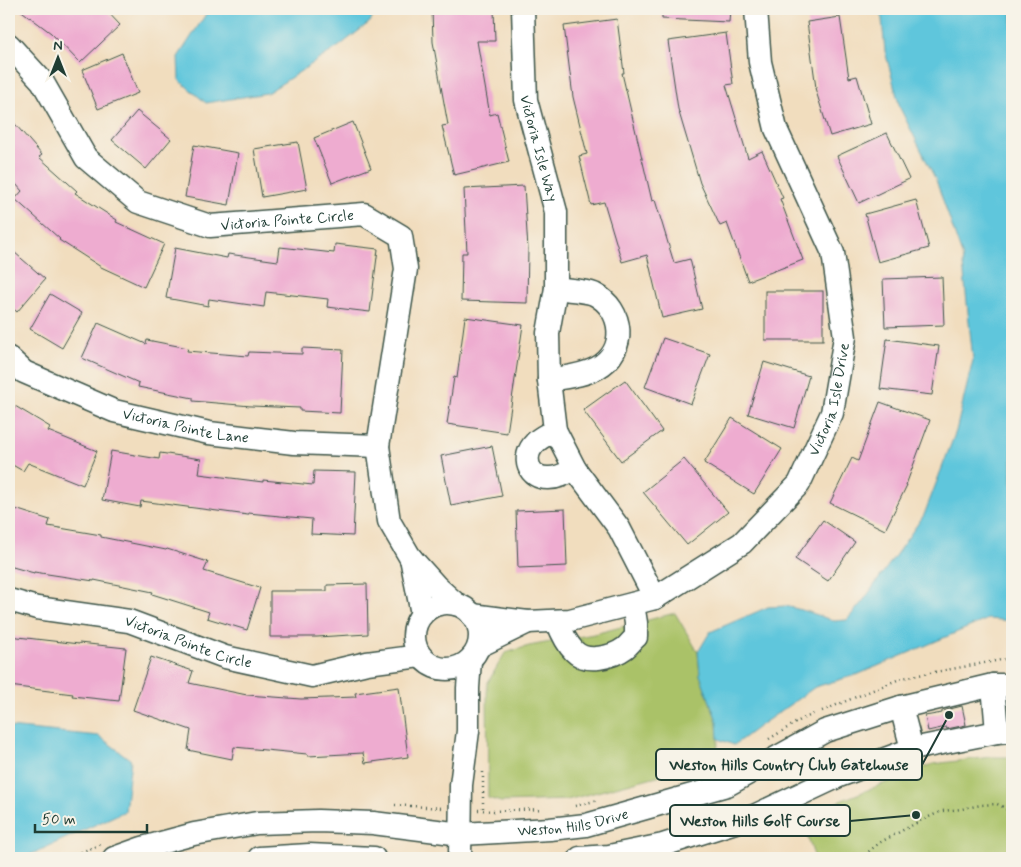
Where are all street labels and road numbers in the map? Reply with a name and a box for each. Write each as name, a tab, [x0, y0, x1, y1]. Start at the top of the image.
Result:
street label: Victoria Isle Way	[515, 95, 562, 204]
street label: Victoria Pointe Circle	[220, 206, 355, 236]
street label: Victoria Isle Drive	[804, 341, 855, 460]
street label: Victoria Pointe Lane	[120, 404, 250, 449]
street label: Victoria Pointe Circle	[122, 611, 254, 674]
street label: Weston Hills Drive	[517, 804, 631, 842]

